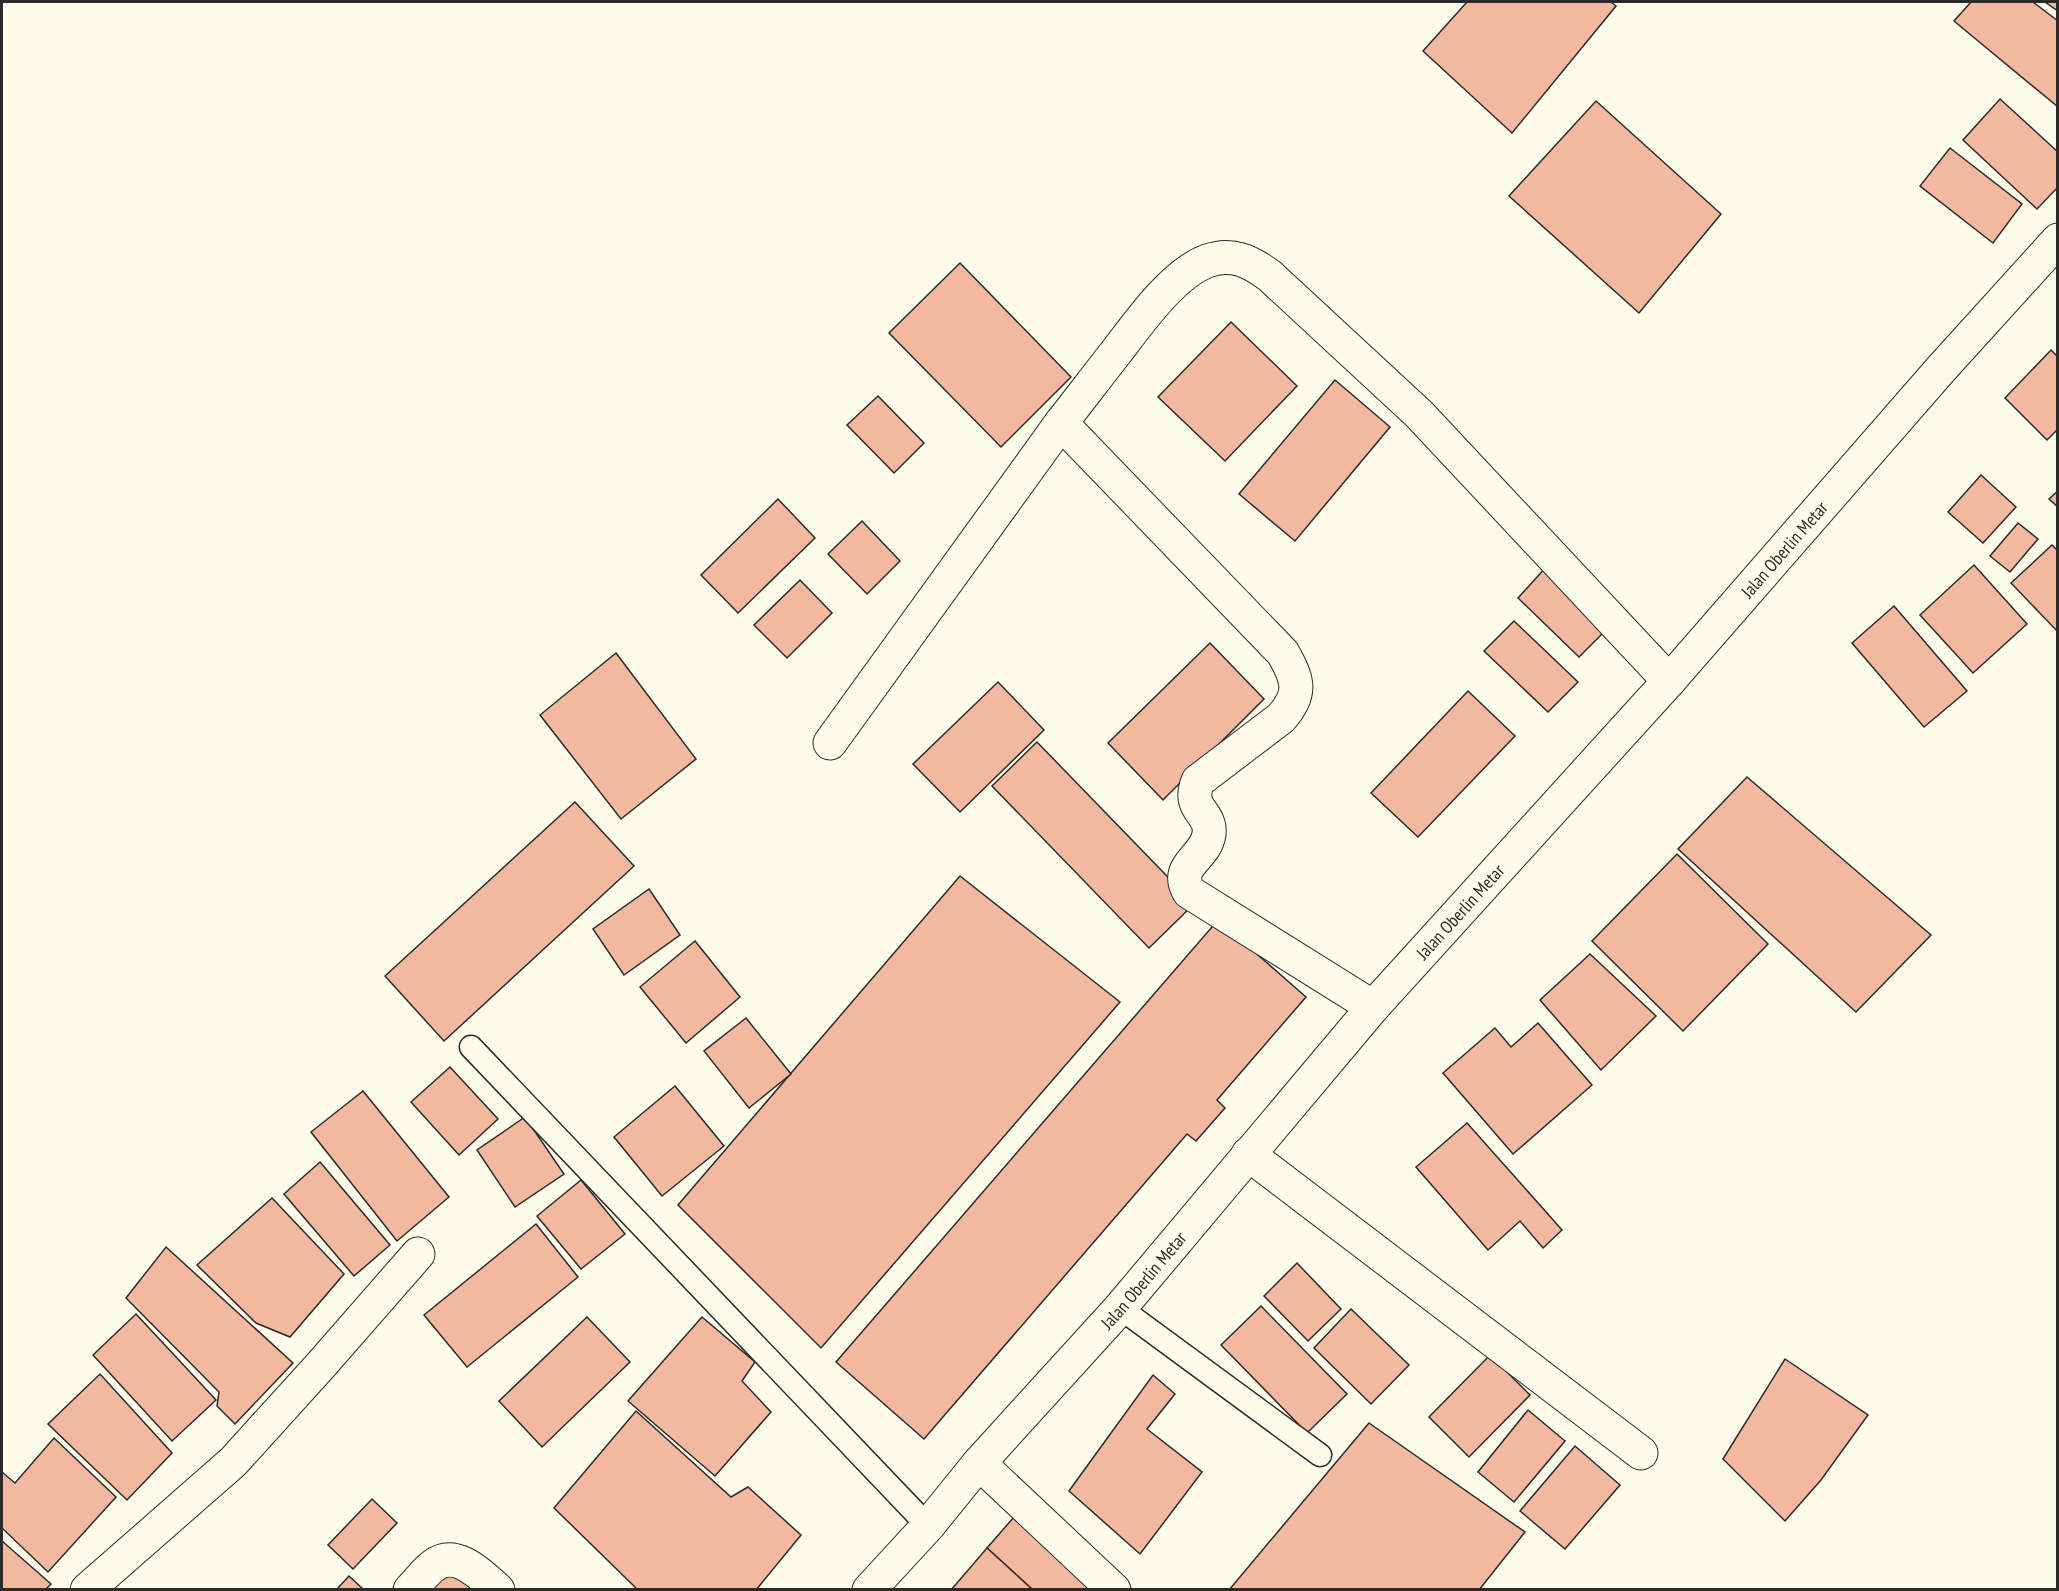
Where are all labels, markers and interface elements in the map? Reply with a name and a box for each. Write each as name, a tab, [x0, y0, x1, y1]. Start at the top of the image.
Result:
street label: Jalan Oberlin Metar	[1735, 496, 1832, 603]
street label: Jalan Oberlin Metar	[1410, 859, 1509, 964]
street label: Jalan Oberlin Metar	[1095, 1227, 1191, 1334]

